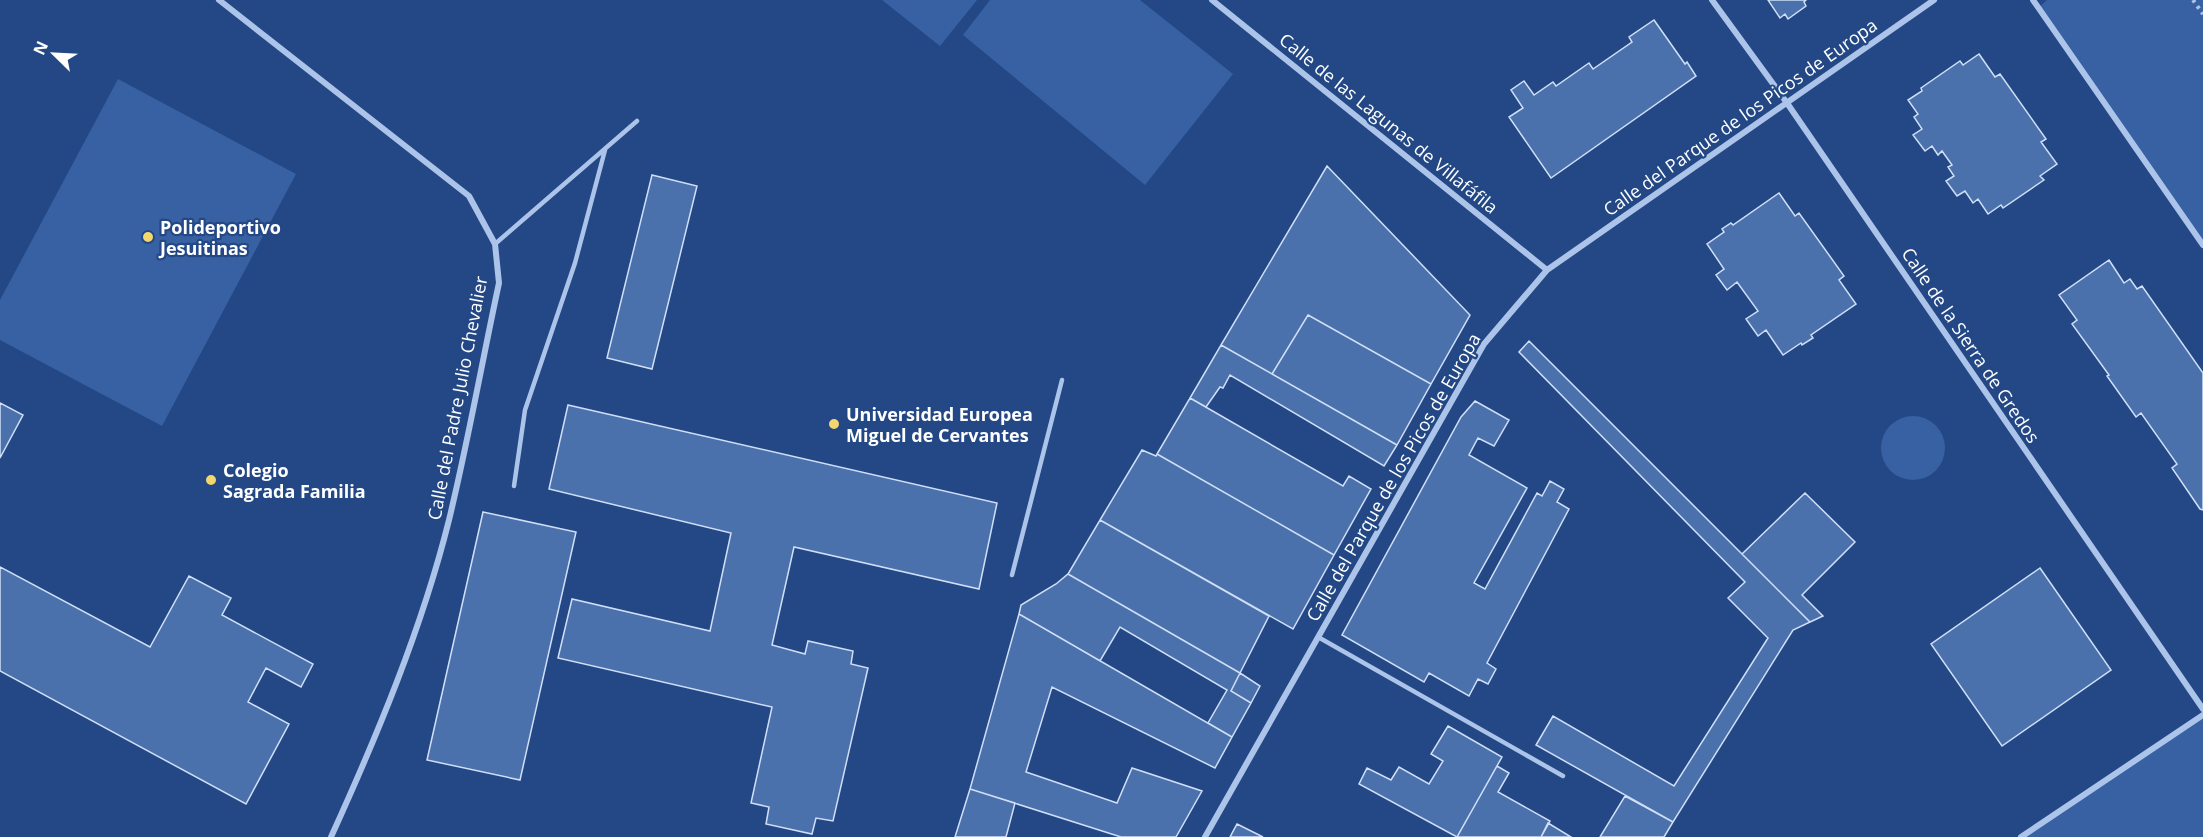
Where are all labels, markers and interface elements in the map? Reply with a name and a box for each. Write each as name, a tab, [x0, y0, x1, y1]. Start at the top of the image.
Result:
street label: Calle del Parque de los Picos de Europa	[1598, 13, 1882, 221]
north arrow	[24, 24, 84, 84]
street label: Calle de las Lagunas de Villafáfila	[1275, 27, 1503, 219]
text: N	[28, 37, 53, 58]
place label: Polideportivo Jesuitinas	[158, 215, 281, 260]
marker: Polideportivo Jesuitinas	[141, 230, 155, 244]
street label: Calle de la Sierra de Gredos	[1896, 243, 2046, 447]
street label: Calle del Padre Julio Chevalier	[422, 273, 493, 522]
street label: Calle del Parque de los Picos de Europa	[1300, 328, 1486, 626]
place label: Universidad Europea Miguel de Cervantes	[846, 402, 1033, 447]
marker: Universidad Europea Miguel de Cervantes	[827, 417, 841, 431]
place label: Colegio Sagrada Familia	[223, 458, 366, 503]
marker: Colegio Sagrada Familia	[204, 473, 218, 487]

